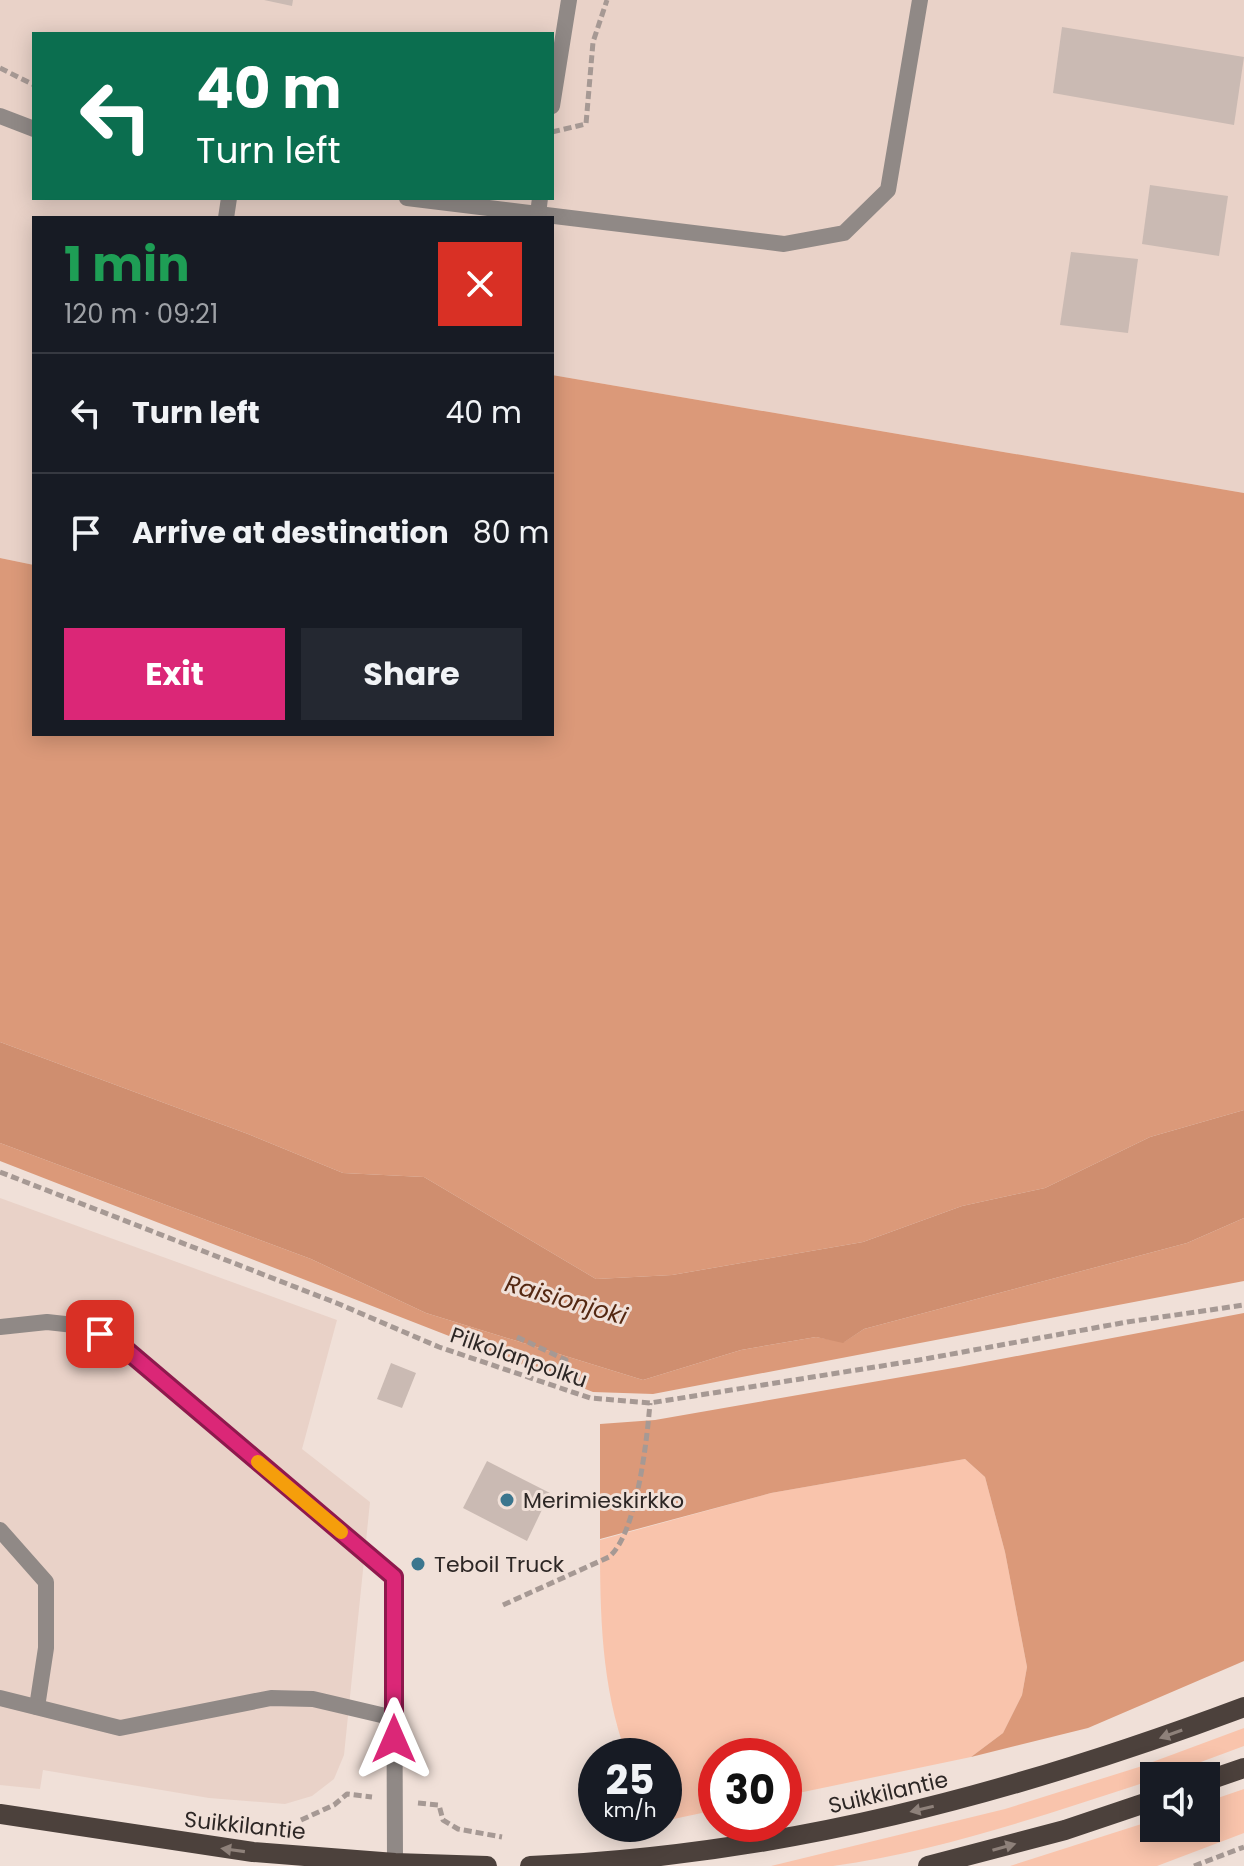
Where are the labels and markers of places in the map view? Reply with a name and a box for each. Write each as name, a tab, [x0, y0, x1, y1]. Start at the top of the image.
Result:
pin	[66, 1300, 134, 1368]
place label: Merimieskirkko	[523, 1485, 684, 1516]
marker: Merimieskirkko	[498, 1491, 516, 1509]
place label: Teboil Truck	[434, 1549, 565, 1580]
marker: Teboil Truck	[409, 1555, 427, 1573]

